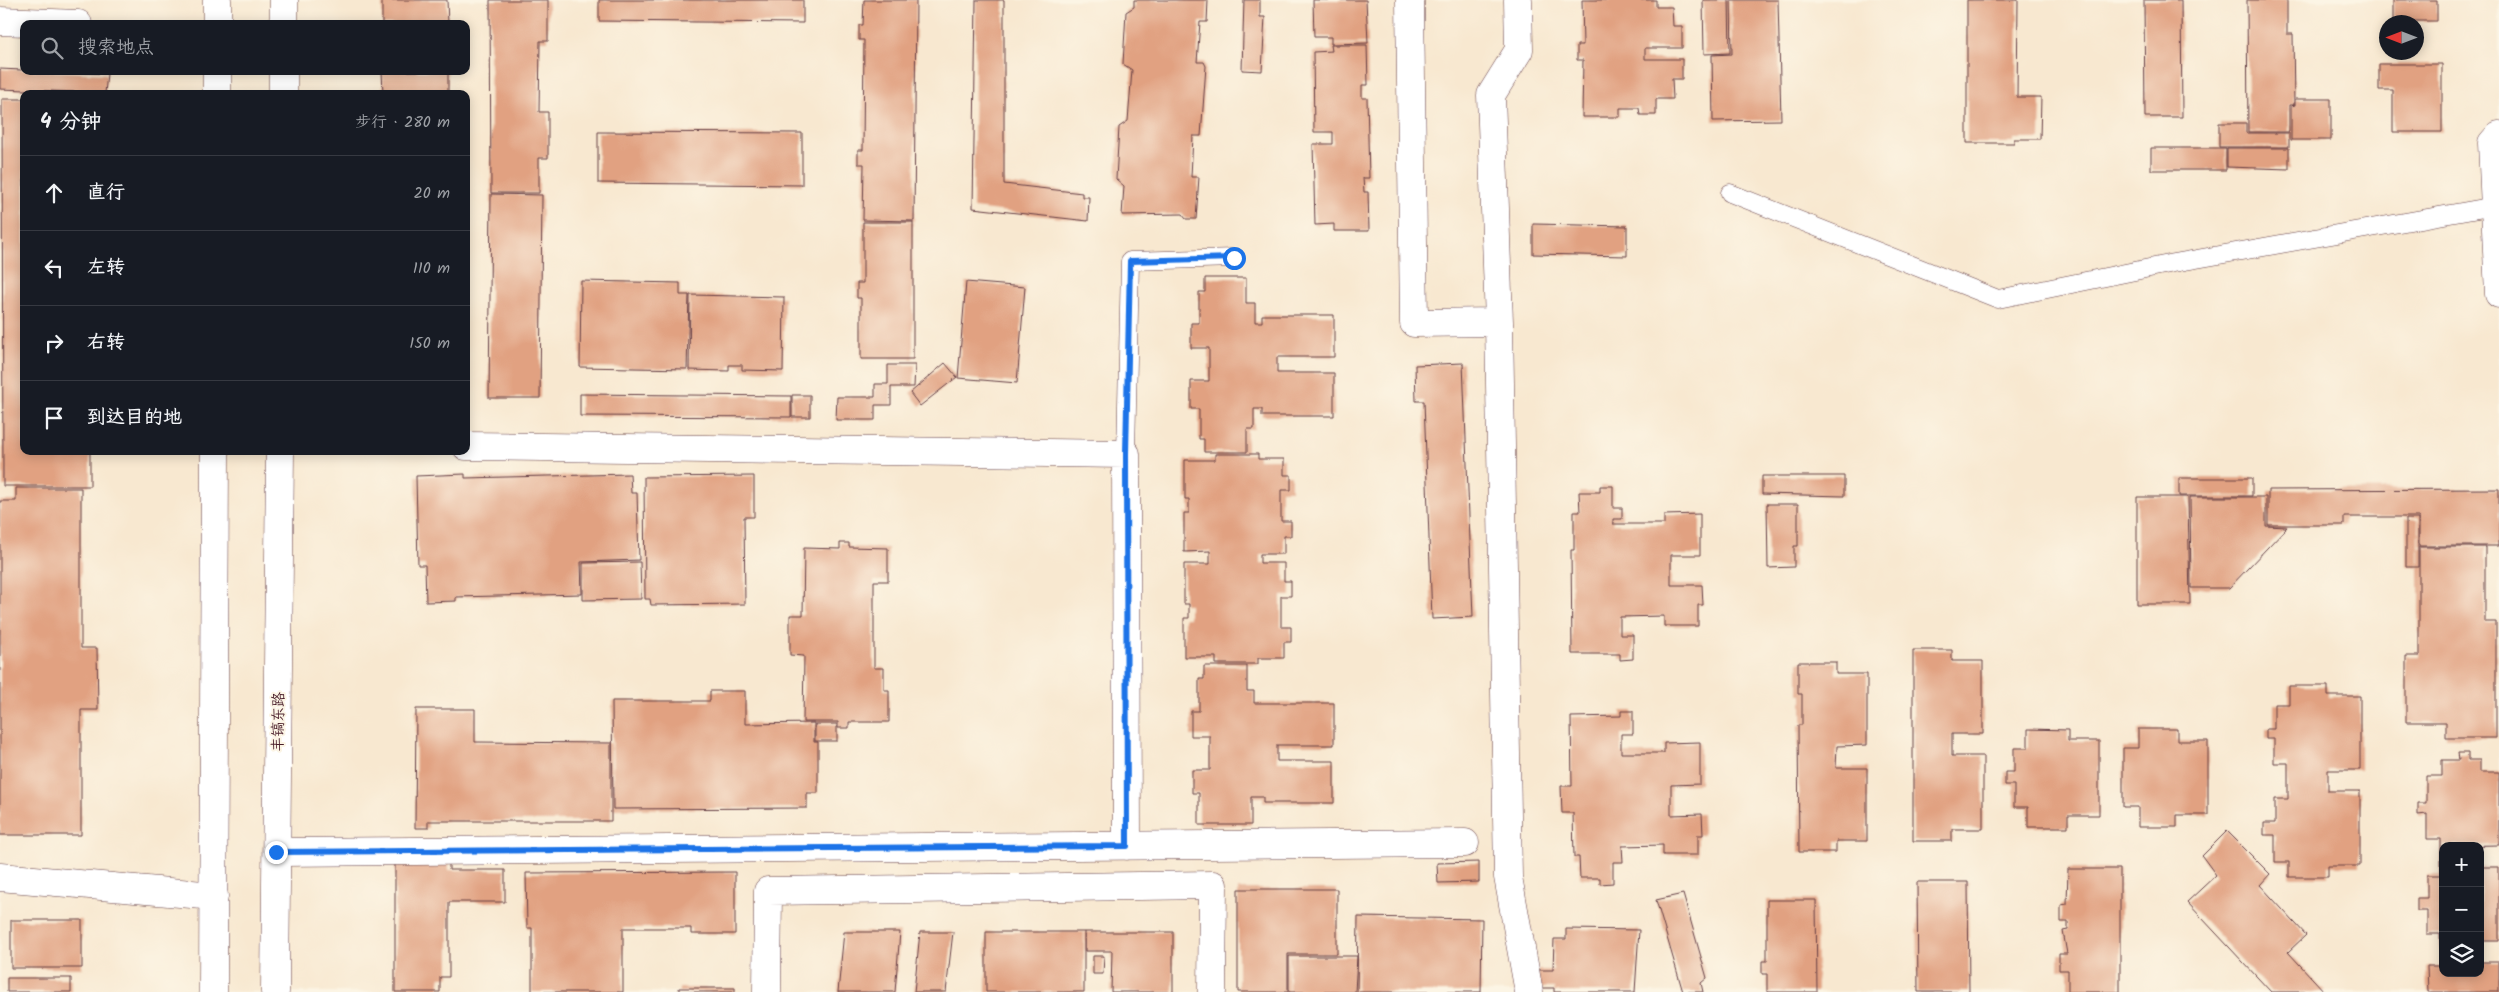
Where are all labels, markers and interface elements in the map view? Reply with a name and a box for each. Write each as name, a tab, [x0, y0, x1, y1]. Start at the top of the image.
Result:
north arrow	[2379, 15, 2424, 60]
search box	[20, 20, 470, 75]
text: 搜索地点	[78, 33, 154, 63]
icon: search	[38, 34, 66, 62]
text: 4 分钟	[40, 106, 102, 139]
text: 步行 · 280 m	[355, 110, 450, 135]
text: 直行	[87, 178, 125, 208]
icon: ahead	[40, 179, 68, 207]
text: 20 m	[414, 181, 450, 206]
route start	[1223, 247, 1246, 270]
text: 左转	[87, 253, 125, 283]
icon: left	[40, 254, 68, 282]
text: 110 m	[413, 256, 450, 281]
text: 右转	[87, 328, 125, 358]
icon: right	[40, 329, 68, 357]
text: 150 m	[409, 331, 450, 356]
text: 到达目的地	[87, 403, 182, 433]
icon: arrive	[40, 404, 68, 432]
street label: 丰镐东路	[266, 692, 292, 752]
route end	[265, 841, 288, 864]
map controls	[2439, 842, 2484, 977]
button: +	[2439, 842, 2484, 887]
button: −	[2439, 887, 2484, 932]
button: layers	[2439, 932, 2484, 977]

